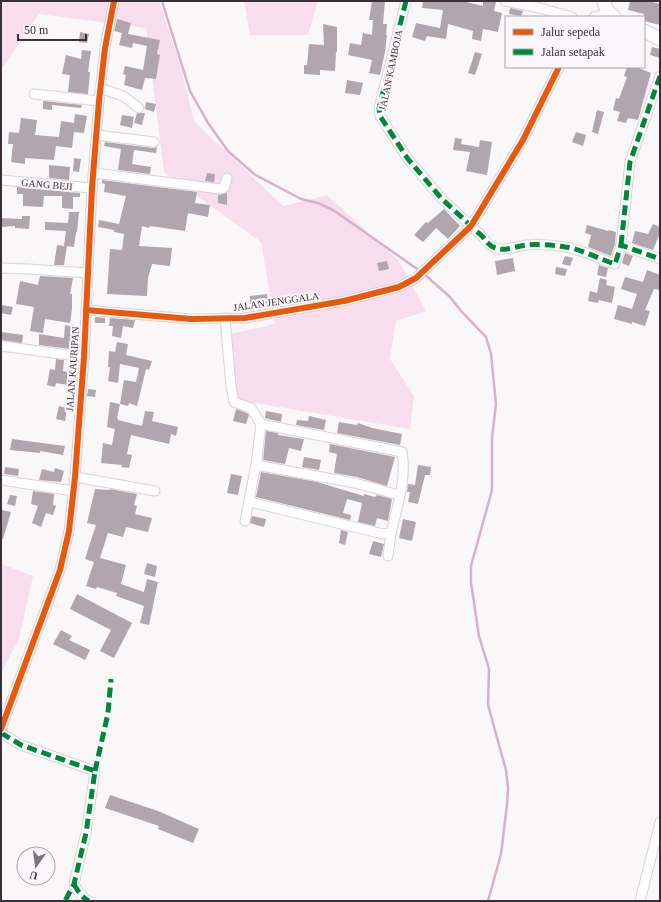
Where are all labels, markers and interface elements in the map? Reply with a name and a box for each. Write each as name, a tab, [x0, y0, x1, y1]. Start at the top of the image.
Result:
scale bar	[18, 16, 86, 42]
legend	[505, 16, 645, 68]
text: 50 m	[24, 23, 49, 37]
text: Jalur sepeda	[541, 25, 601, 39]
street label: JALAN KAMBOJA	[377, 28, 405, 112]
text: Jalan setapak	[541, 45, 605, 59]
street label: GANG BEJI	[21, 177, 73, 192]
street label: JALAN JENGGALA	[233, 290, 320, 313]
street label: JALAN KAURIPAN	[64, 326, 81, 412]
north arrow	[16, 846, 56, 886]
text: U	[28, 869, 39, 882]

